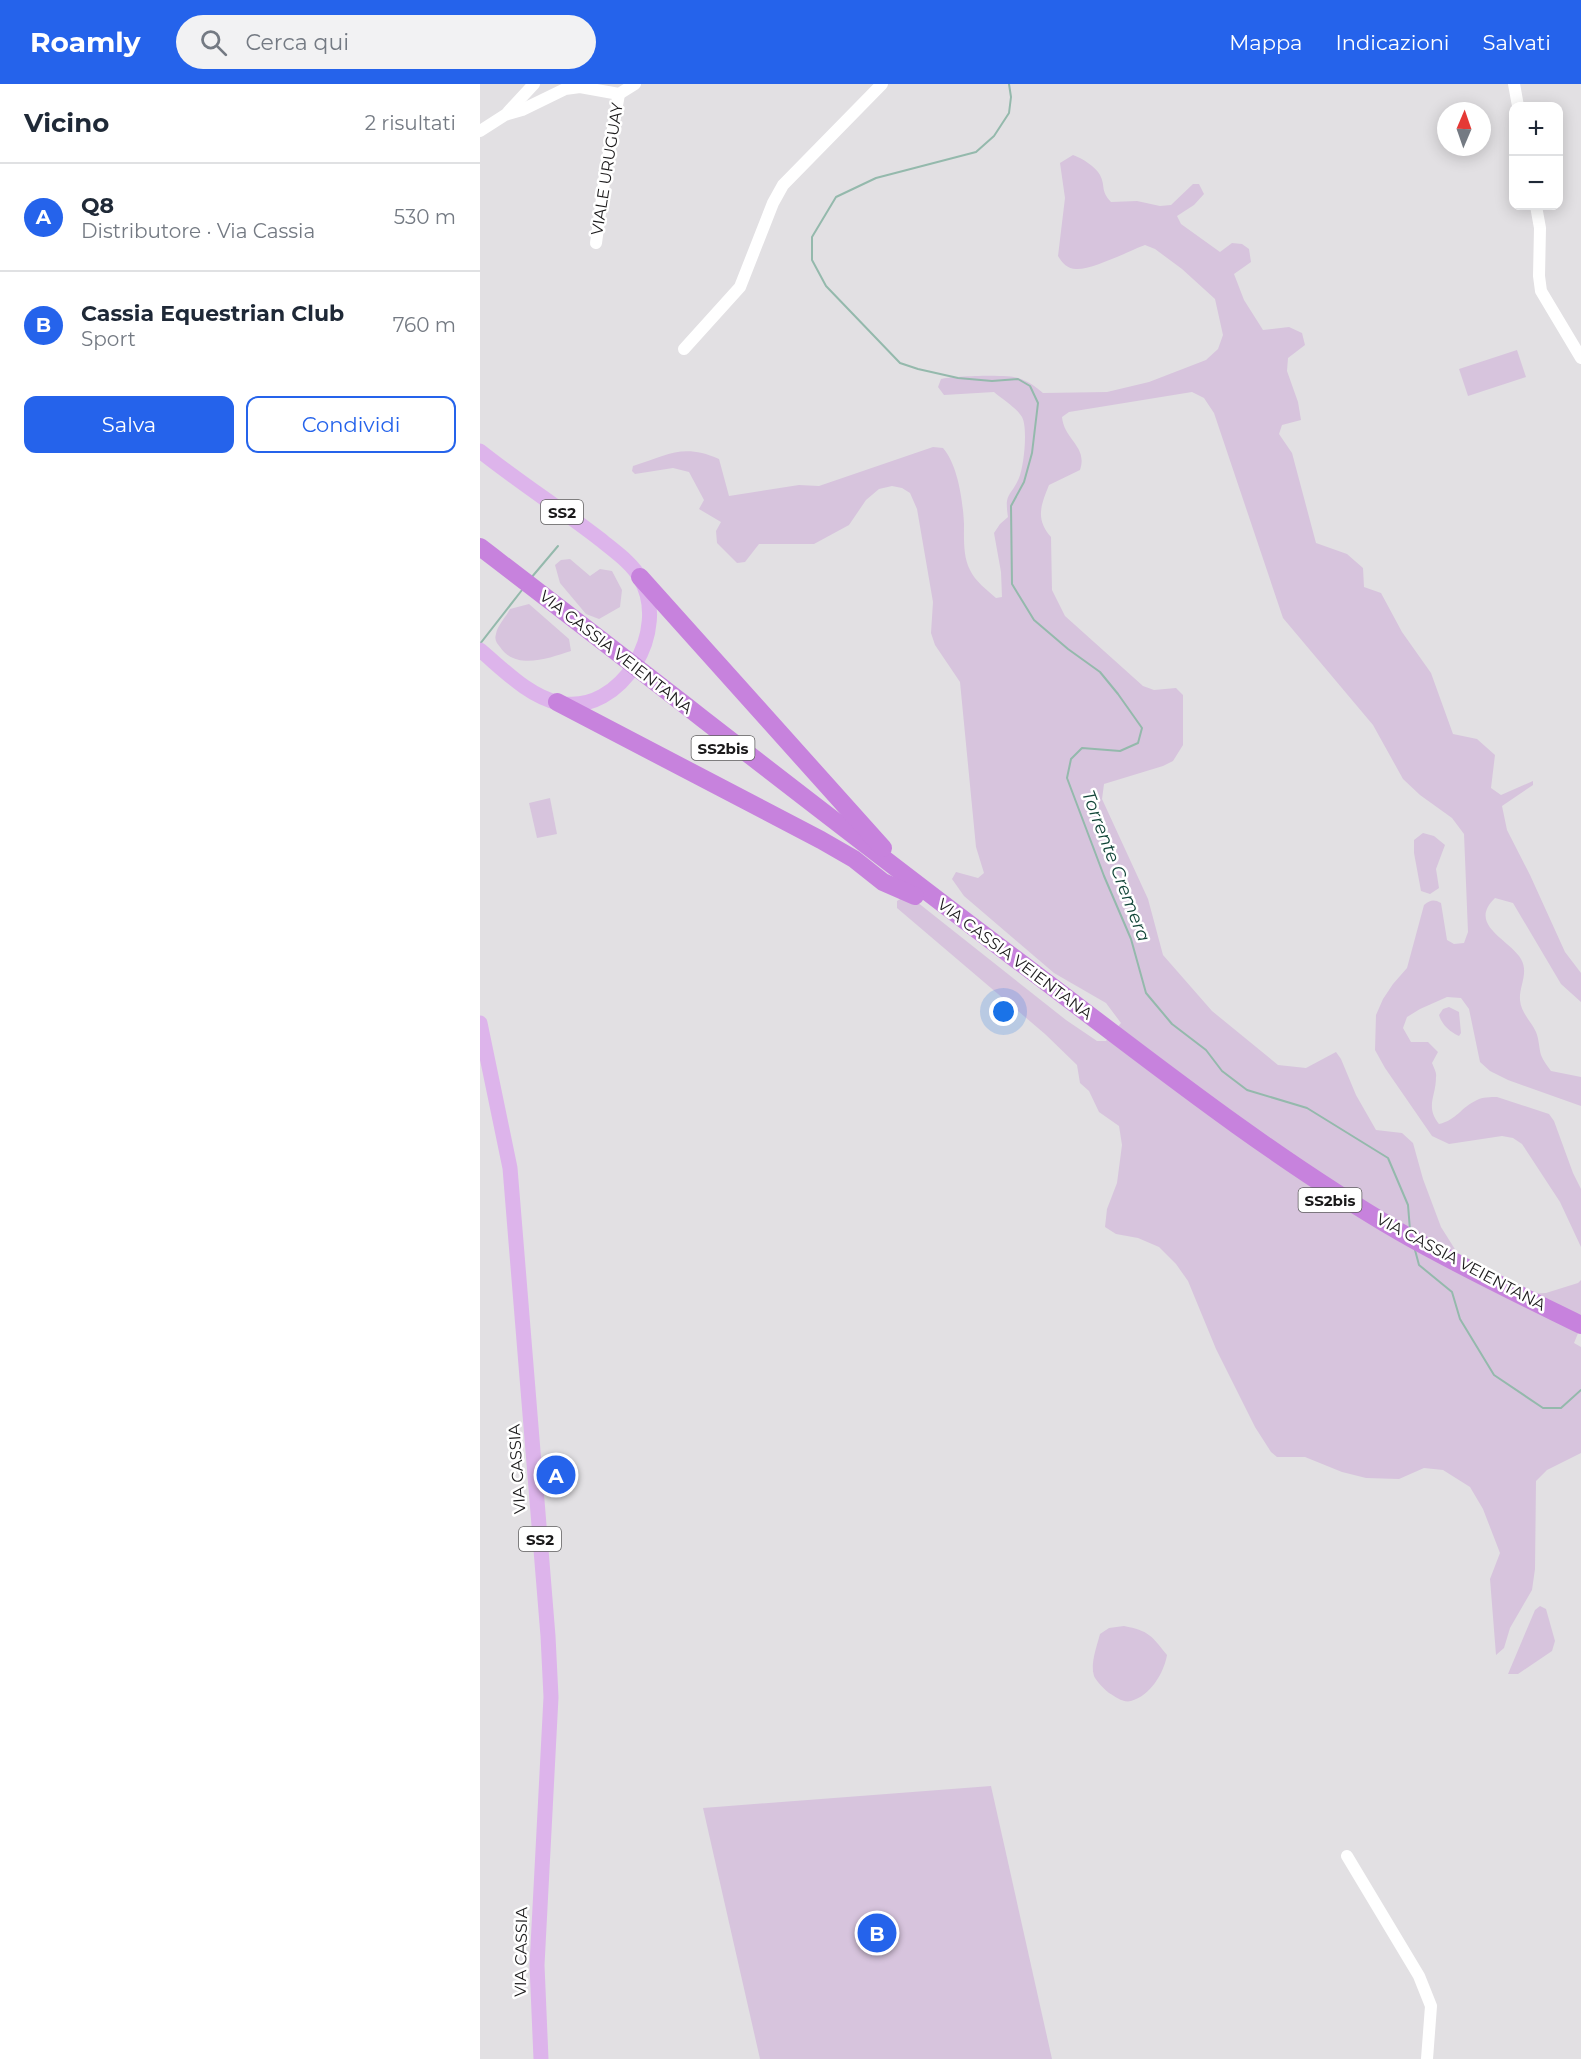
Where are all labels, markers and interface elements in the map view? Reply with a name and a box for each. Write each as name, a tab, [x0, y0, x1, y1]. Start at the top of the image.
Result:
search box	[176, 15, 596, 69]
text: Roamly	[30, 25, 140, 59]
icon: search	[197, 26, 230, 59]
text: Cerca qui	[245, 29, 349, 56]
text: Mappa	[1229, 30, 1302, 55]
text: Indicazioni	[1335, 30, 1450, 55]
text: Salvati	[1483, 30, 1551, 55]
street label: VIALE URUGUAY	[587, 100, 627, 237]
north arrow	[1437, 102, 1491, 156]
map controls	[1509, 102, 1563, 210]
button: +	[1509, 102, 1563, 156]
text: Vicino	[24, 107, 109, 139]
text: 2 risultati	[365, 111, 456, 135]
button: −	[1509, 156, 1563, 210]
text: Q8	[81, 192, 114, 219]
text: A	[36, 205, 51, 229]
text: 530 m	[394, 205, 456, 229]
text: Distributore · Via Cassia	[81, 219, 315, 243]
text: Cassia Equestrian Club	[81, 300, 344, 327]
text: B	[36, 313, 51, 337]
text: 760 m	[393, 313, 456, 337]
text: Sport	[81, 327, 136, 351]
button: Salva	[24, 396, 234, 453]
button: Condividi	[246, 396, 456, 453]
road number: SS2	[541, 500, 583, 524]
street label: VIA CASSIA VEIENTANA	[536, 586, 697, 718]
road number: SS2bis	[692, 736, 754, 760]
water label: Torrente Cremera	[1077, 787, 1155, 945]
street label: VIA CASSIA VEIENTANA	[934, 895, 1097, 1024]
your location	[989, 997, 1018, 1026]
road number: SS2bis	[1298, 1188, 1362, 1212]
street label: VIA CASSIA VEIENTANA	[1373, 1209, 1549, 1315]
street label: VIA CASSIA	[504, 1423, 530, 1515]
pin: A	[536, 1452, 576, 1498]
road number: SS2	[519, 1527, 561, 1551]
street label: VIA CASSIA	[511, 1906, 531, 1997]
pin: B	[858, 1910, 896, 1956]

